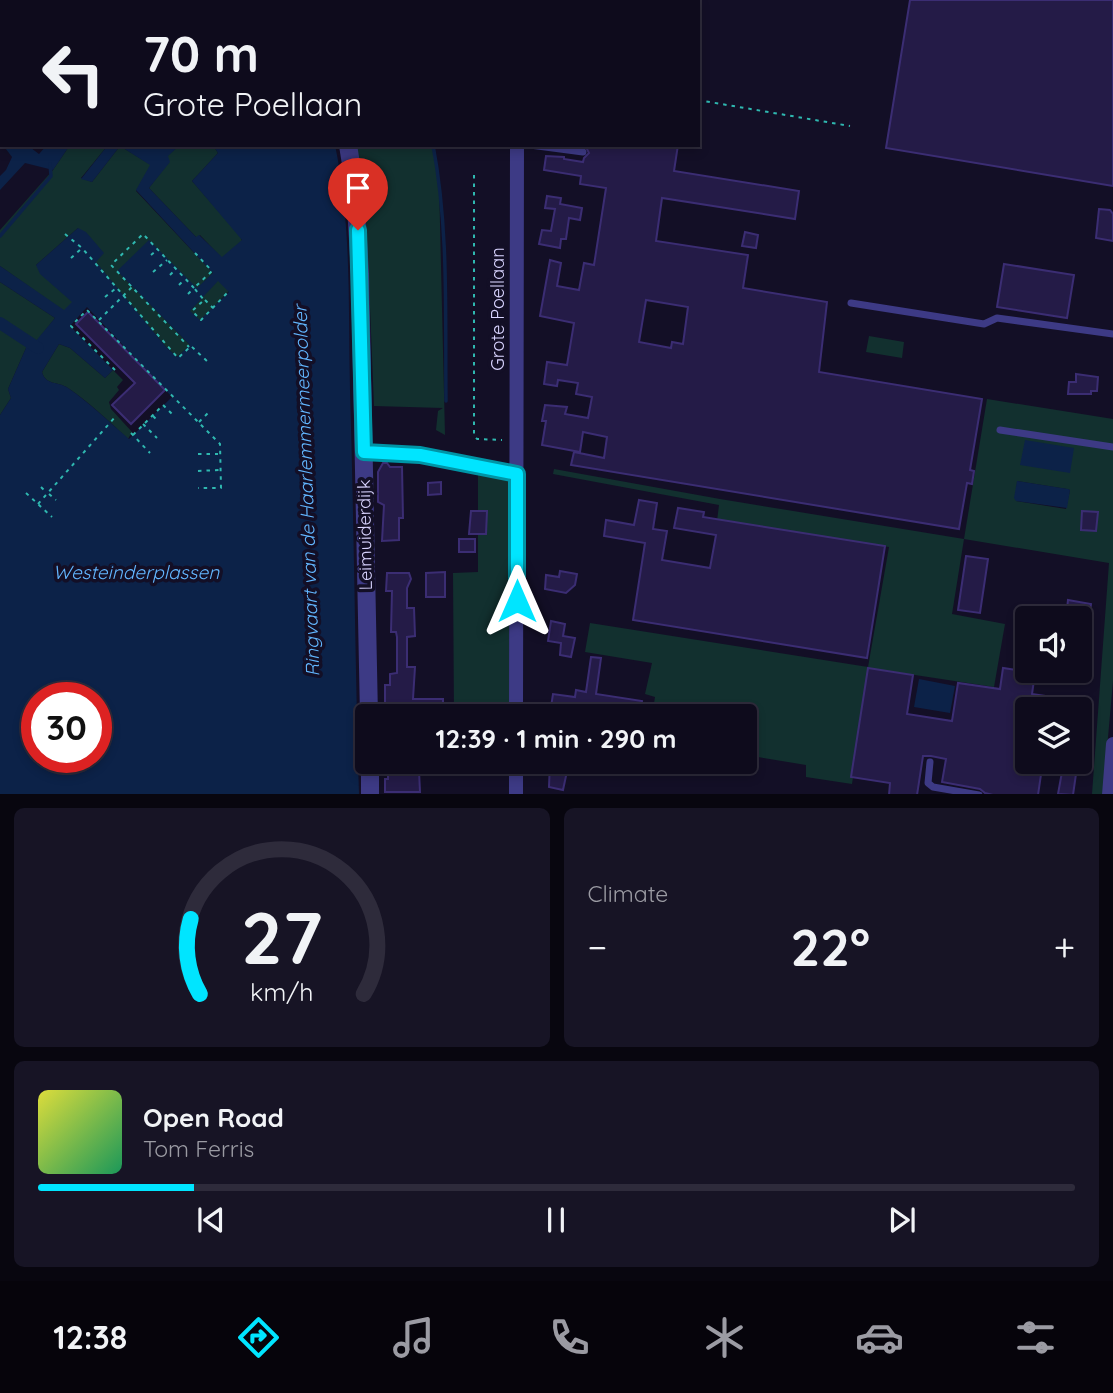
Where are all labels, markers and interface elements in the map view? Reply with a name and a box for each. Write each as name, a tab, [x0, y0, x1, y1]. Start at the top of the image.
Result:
text: 70 m	[143, 23, 259, 84]
icon: left	[28, 28, 119, 119]
text: Grote Poellaan	[143, 84, 362, 124]
pin	[328, 158, 388, 230]
icon: arrive	[339, 169, 377, 207]
street label: Grote Poellaan	[486, 247, 509, 371]
water label: Ringvaart van de Haarlemmermeerpolder	[287, 302, 324, 677]
street label: Leimuiderdijk	[352, 479, 377, 591]
water label: Westeinderplassen	[53, 560, 220, 584]
position arrow	[480, 564, 554, 638]
map controls	[1015, 606, 1092, 774]
button: sound	[1015, 606, 1092, 683]
speed limit sign: 30	[21, 682, 112, 773]
button: layers	[1015, 697, 1092, 774]
text: 12:39 · 1 min · 290 m	[435, 722, 677, 755]
text: Climate	[588, 879, 668, 908]
text: 27	[241, 891, 322, 982]
text: 22°	[791, 914, 870, 979]
text: −	[588, 923, 607, 971]
text: +	[1054, 923, 1075, 971]
text: km/h	[250, 975, 313, 1006]
text: Open Road	[143, 1101, 284, 1134]
text: Tom Ferris	[143, 1134, 254, 1163]
icon: previous	[192, 1201, 230, 1239]
icon: pause	[537, 1201, 575, 1239]
icon: next	[883, 1201, 921, 1239]
icon: directions	[234, 1313, 283, 1362]
icon: music	[389, 1313, 438, 1362]
icon: phone	[545, 1313, 594, 1362]
icon: climate	[700, 1313, 749, 1362]
icon: car	[855, 1313, 904, 1362]
icon: filters	[1011, 1313, 1060, 1362]
text: 12:38	[53, 1317, 127, 1357]

